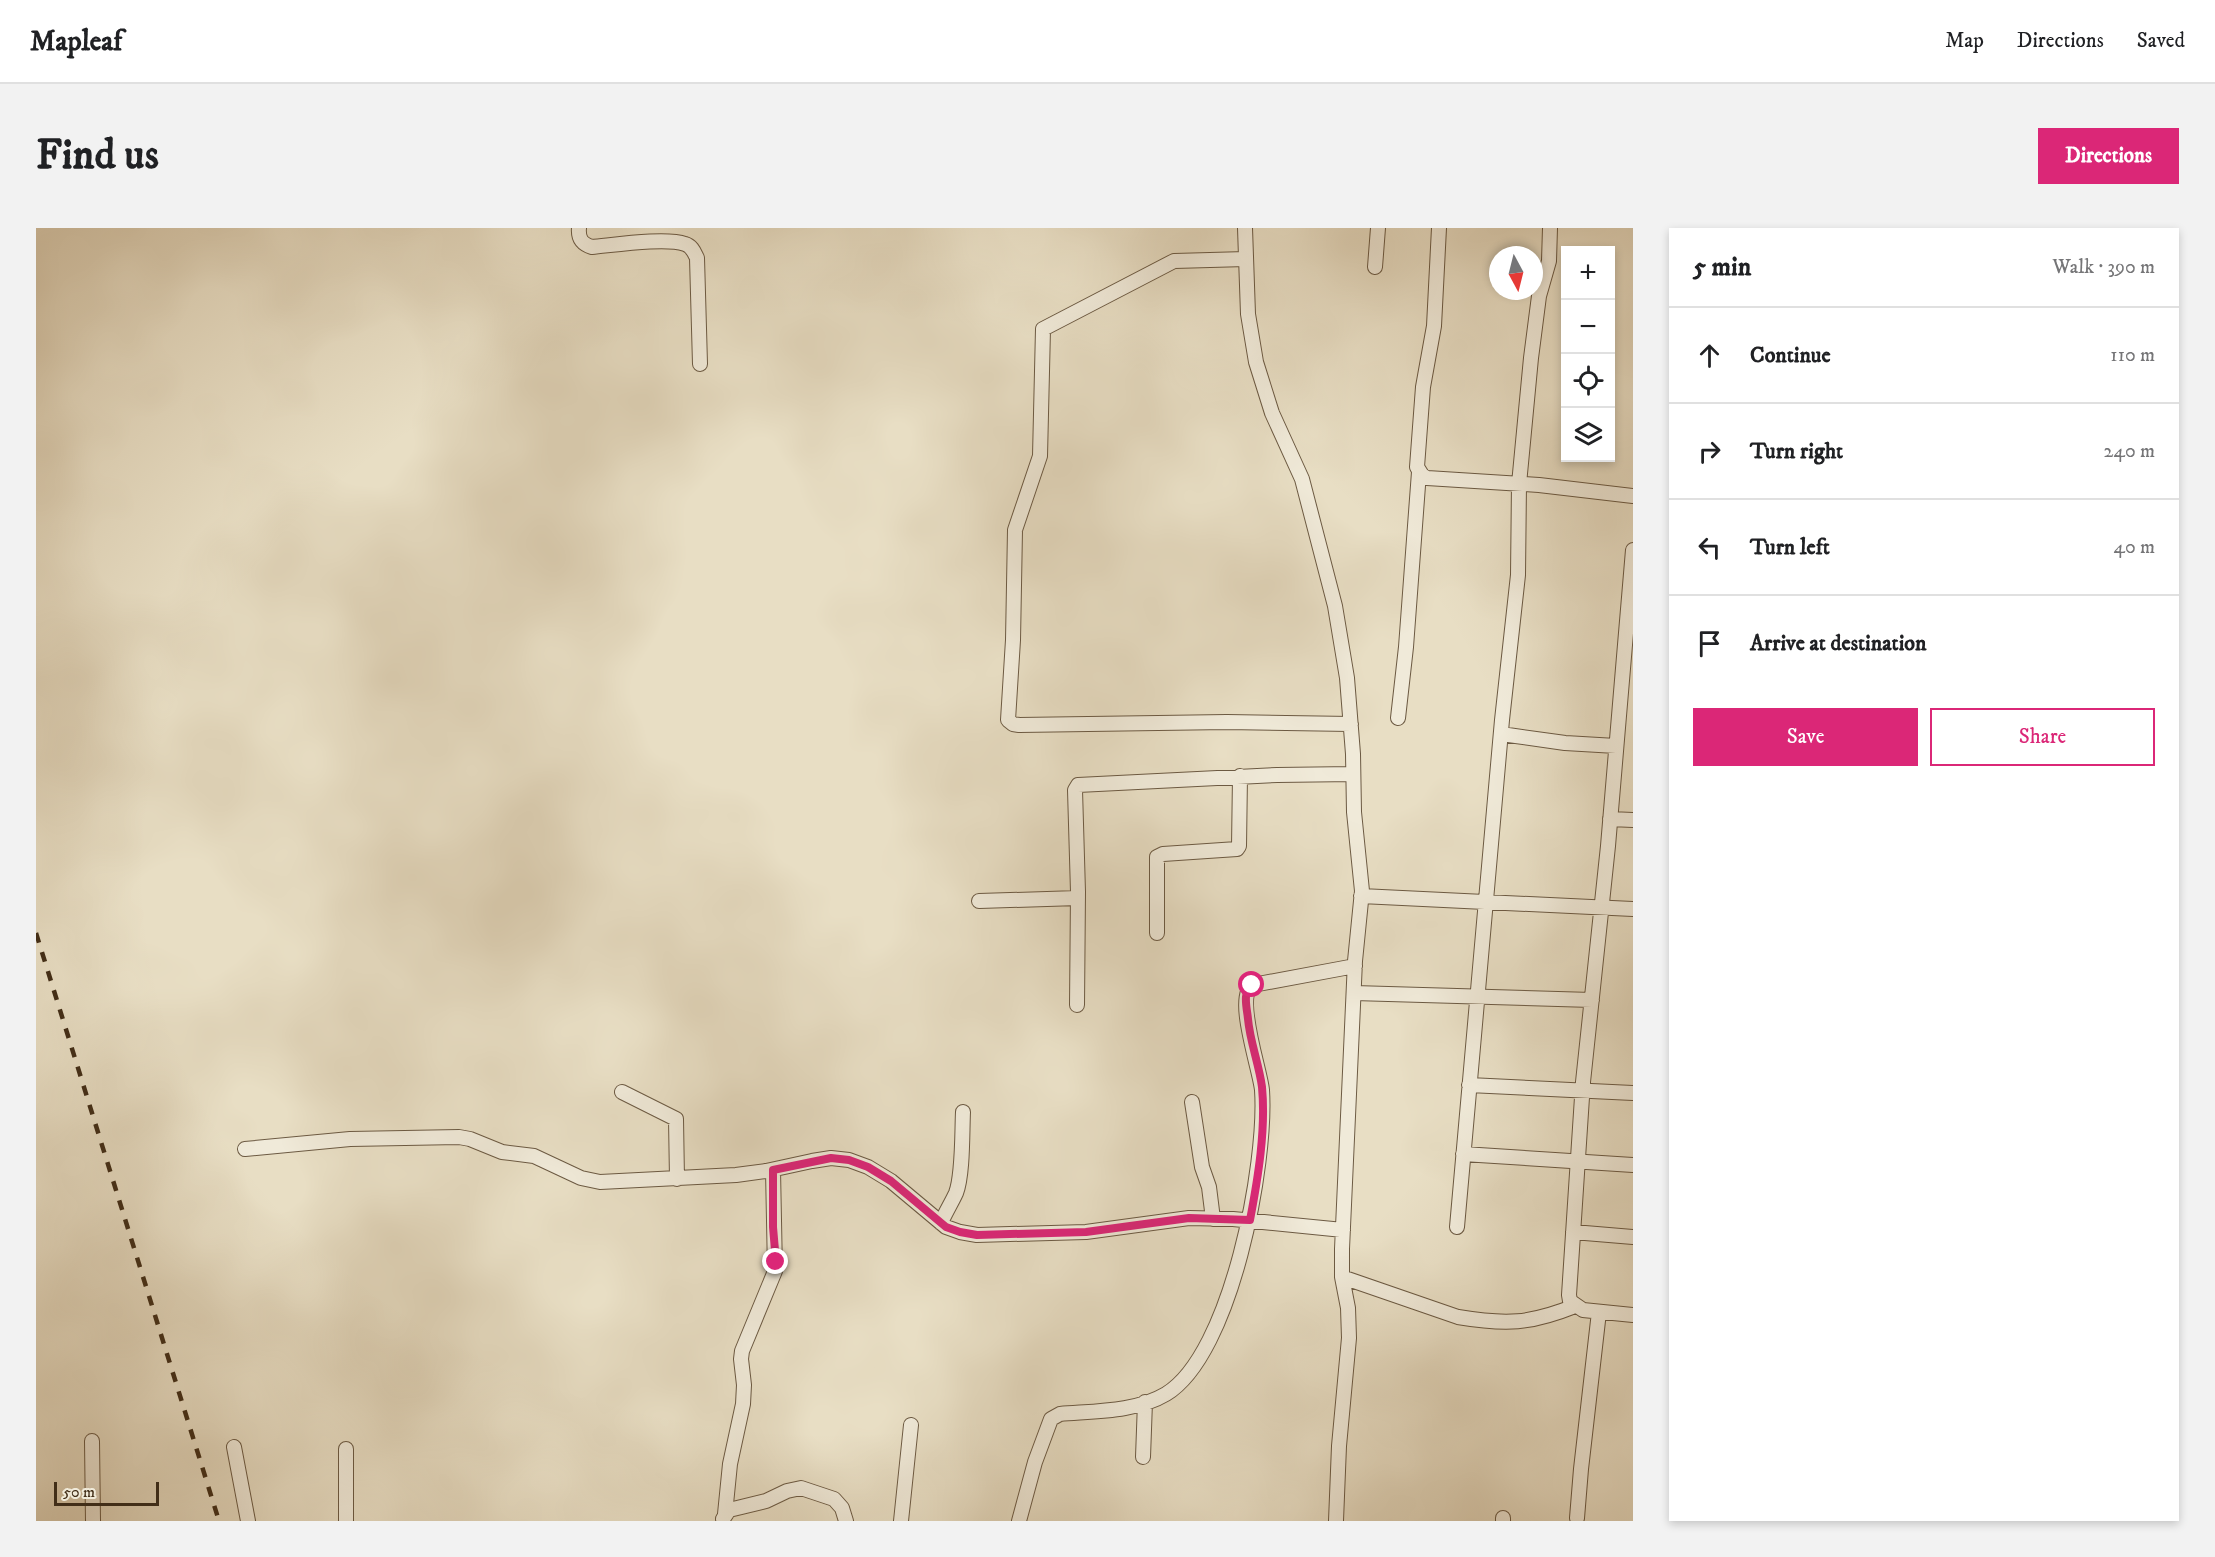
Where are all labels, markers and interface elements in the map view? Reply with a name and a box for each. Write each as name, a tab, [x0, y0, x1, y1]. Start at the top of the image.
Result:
text: Mapleaf	[30, 24, 122, 59]
text: Map	[1945, 28, 1984, 54]
text: Directions	[2017, 28, 2104, 54]
text: Saved	[2137, 28, 2185, 54]
button: Directions	[2038, 128, 2179, 184]
text: Find us	[36, 130, 159, 182]
north arrow	[1489, 246, 1543, 300]
map controls	[1561, 246, 1615, 462]
button: +	[1561, 246, 1615, 300]
text: 5 min	[1693, 251, 1751, 284]
text: Walk · 390 m	[2053, 255, 2155, 280]
button: −	[1561, 300, 1615, 354]
icon: ahead	[1693, 339, 1726, 372]
text: Continue	[1750, 342, 1831, 369]
text: 110 m	[2110, 343, 2155, 368]
button: locate	[1561, 354, 1615, 408]
button: layers	[1561, 408, 1615, 462]
icon: right	[1693, 435, 1726, 468]
text: Turn right	[1750, 438, 1843, 465]
text: 240 m	[2104, 439, 2155, 464]
icon: left	[1693, 531, 1726, 564]
text: Turn left	[1750, 534, 1830, 561]
text: 40 m	[2113, 535, 2155, 560]
icon: arrive	[1693, 627, 1726, 660]
text: Arrive at destination	[1750, 630, 1927, 657]
button: Save	[1693, 708, 1918, 766]
button: Share	[1930, 708, 2155, 766]
route start	[1238, 971, 1264, 997]
route end	[762, 1248, 788, 1274]
scale bar	[54, 1479, 159, 1506]
text: 50 m	[63, 1482, 95, 1502]

